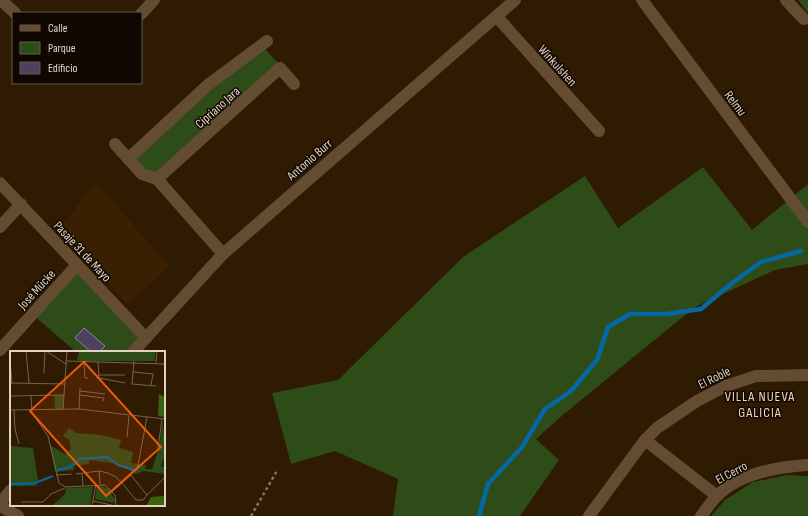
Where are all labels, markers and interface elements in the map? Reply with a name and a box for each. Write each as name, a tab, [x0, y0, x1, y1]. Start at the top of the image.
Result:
legend	[12, 12, 142, 84]
text: Calle	[48, 21, 68, 36]
text: Parque	[48, 41, 76, 56]
street label: Winkulshen	[534, 42, 580, 90]
text: Edificio	[48, 61, 77, 76]
street label: Cipriano Jara	[192, 84, 243, 132]
street label: Relmu	[721, 88, 750, 119]
street label: Antonio Burr	[283, 136, 336, 184]
street label: Pasaje 31 de Mayo	[50, 218, 114, 285]
street label: José Mücke	[14, 266, 59, 314]
inset map	[10, 351, 165, 506]
street label: El Roble	[696, 363, 733, 393]
district label: VILLA NUEVA GALICIA	[725, 388, 795, 421]
street label: El Cerro	[713, 458, 750, 488]

